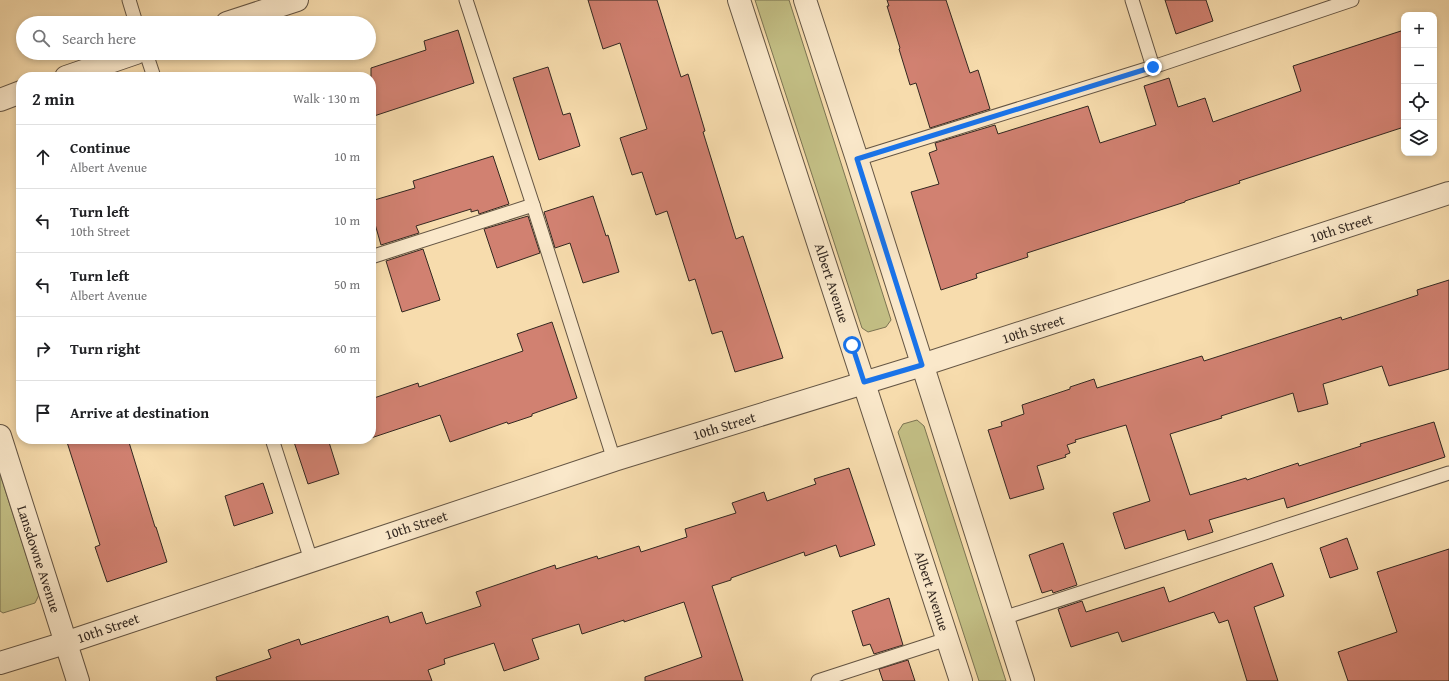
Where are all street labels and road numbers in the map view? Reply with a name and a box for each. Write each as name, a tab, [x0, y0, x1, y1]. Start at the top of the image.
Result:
street label: 10th Street	[1307, 208, 1375, 248]
street label: Albert Avenue	[810, 240, 854, 326]
street label: 10th Street	[999, 309, 1067, 349]
street label: 10th Street	[690, 407, 758, 445]
street label: Lansdowne Avenue	[12, 503, 66, 616]
street label: 10th Street	[382, 505, 450, 545]
street label: Albert Avenue	[910, 548, 954, 634]
street label: 10th Street	[74, 608, 142, 648]

